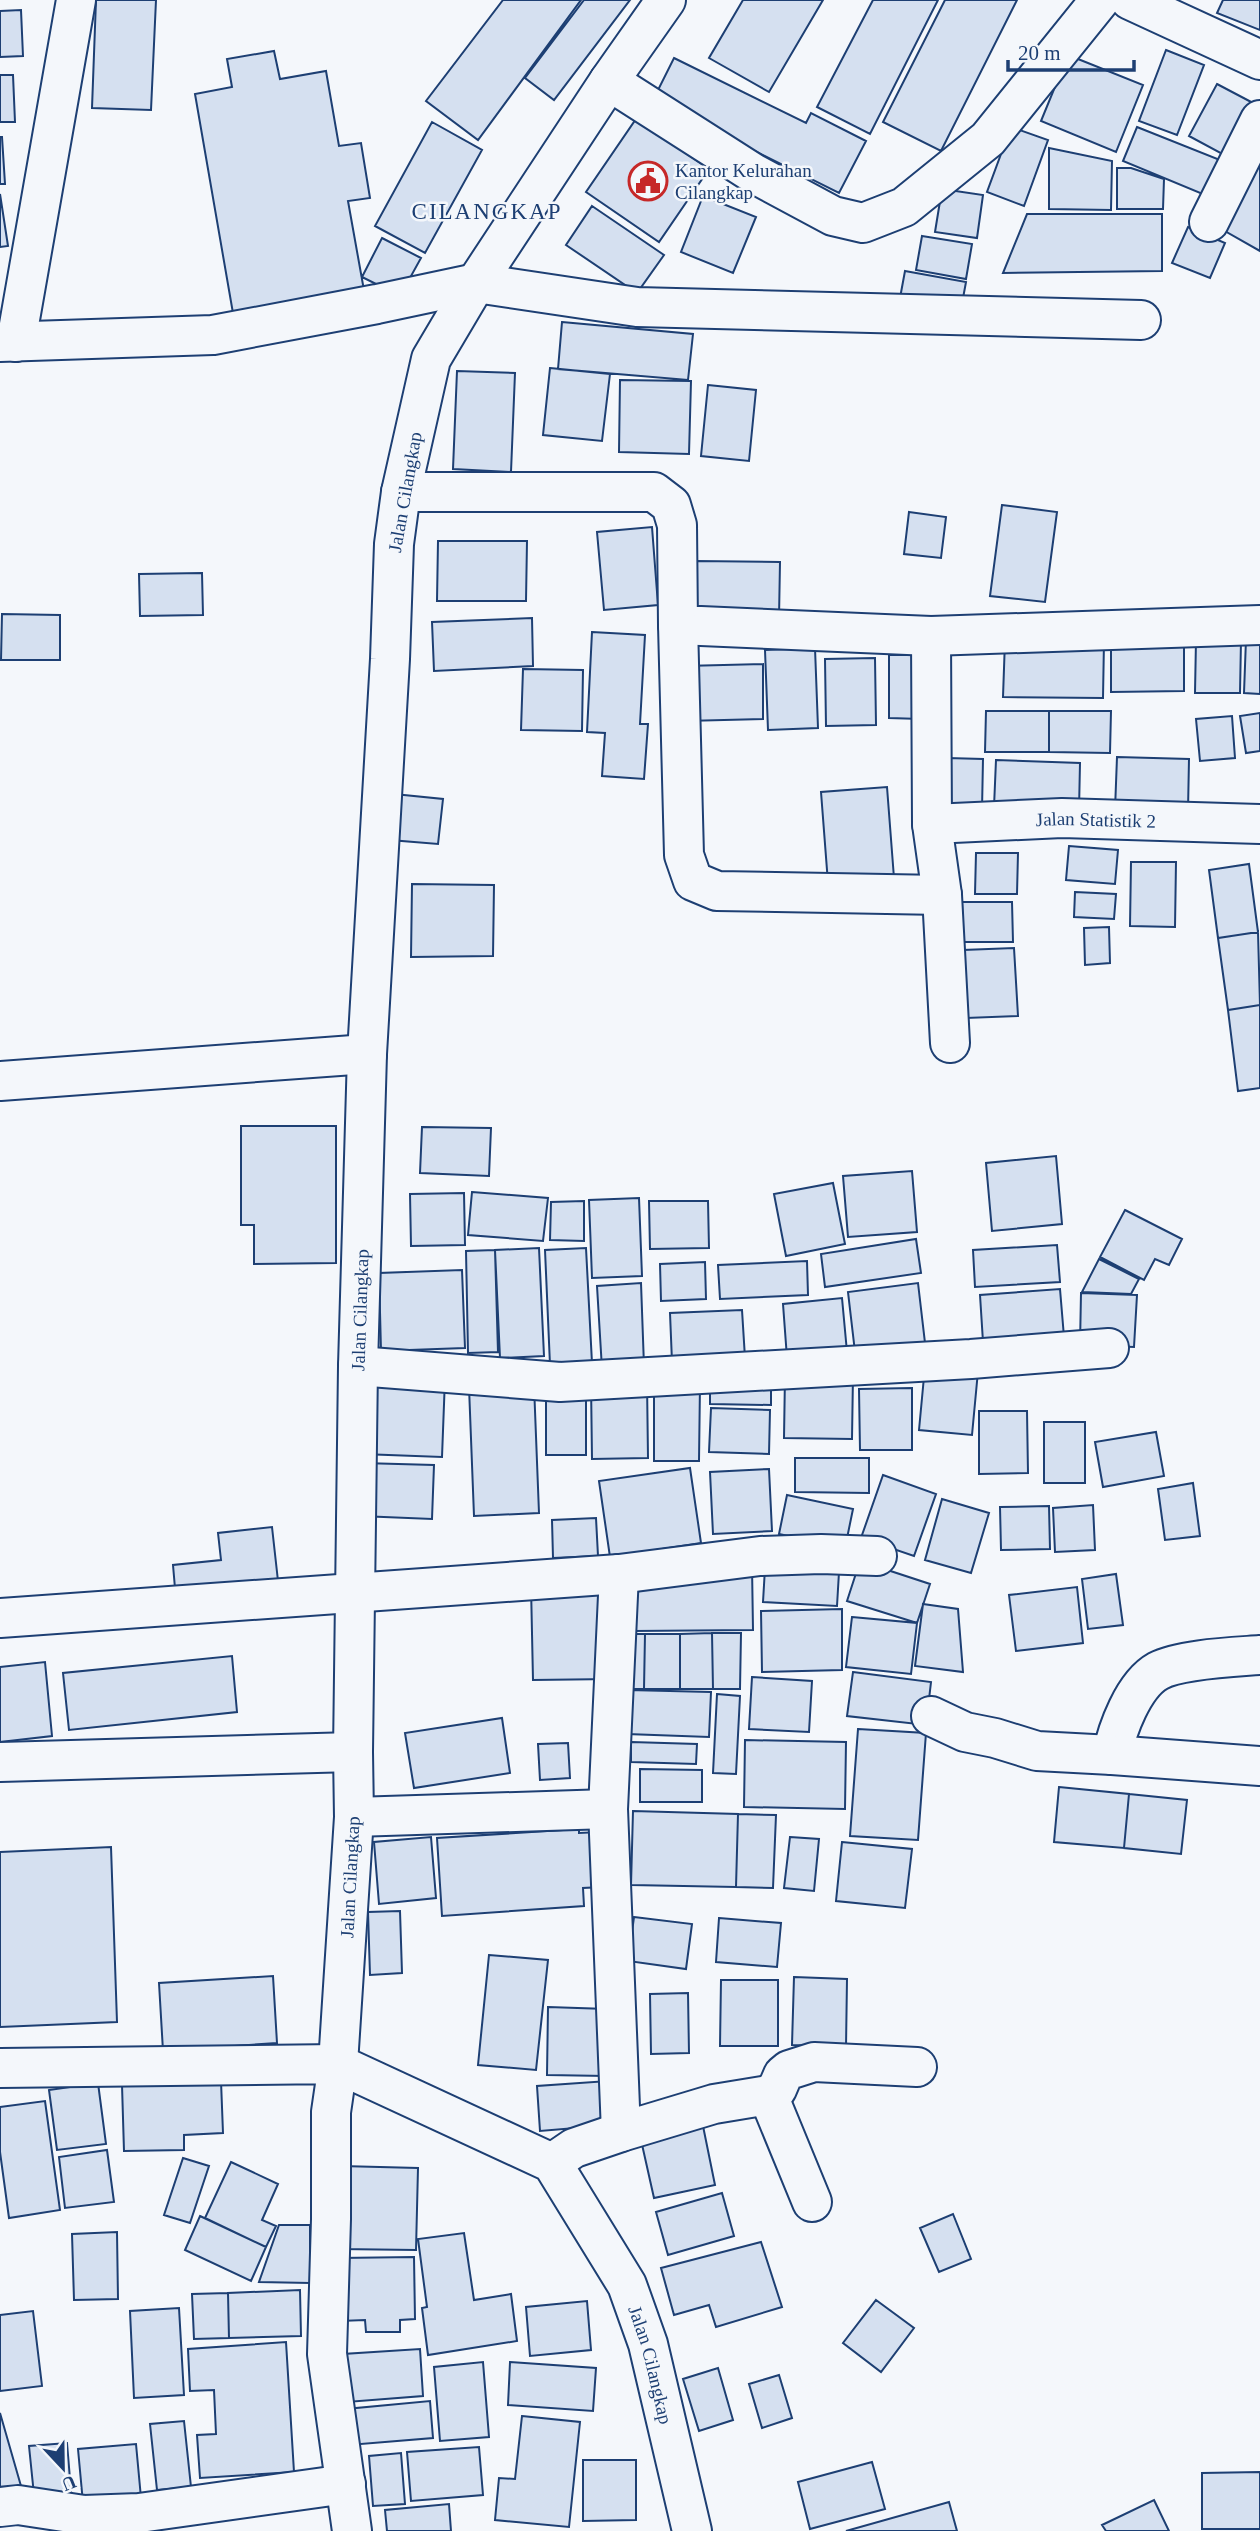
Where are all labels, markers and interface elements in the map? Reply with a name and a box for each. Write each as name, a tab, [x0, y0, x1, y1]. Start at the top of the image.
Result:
scale bar	[1008, 28, 1134, 72]
text: 20 m	[1018, 41, 1061, 65]
public building icon: Kantor Kelurahan Cilangkap	[627, 160, 669, 202]
place label: Kantor Kelurahan Cilangkap	[675, 160, 812, 203]
district label: CILANGKAP	[412, 199, 562, 224]
street label: Jalan Cilangkap	[384, 430, 426, 554]
street label: Jalan Statistik 2	[1035, 807, 1156, 831]
street label: Jalan Cilangkap	[347, 1249, 373, 1371]
street label: Jalan Cilangkap	[336, 1816, 364, 1938]
street label: Jalan Cilangkap	[625, 2303, 677, 2426]
north arrow	[28, 2433, 98, 2503]
text: U	[59, 2471, 79, 2496]

